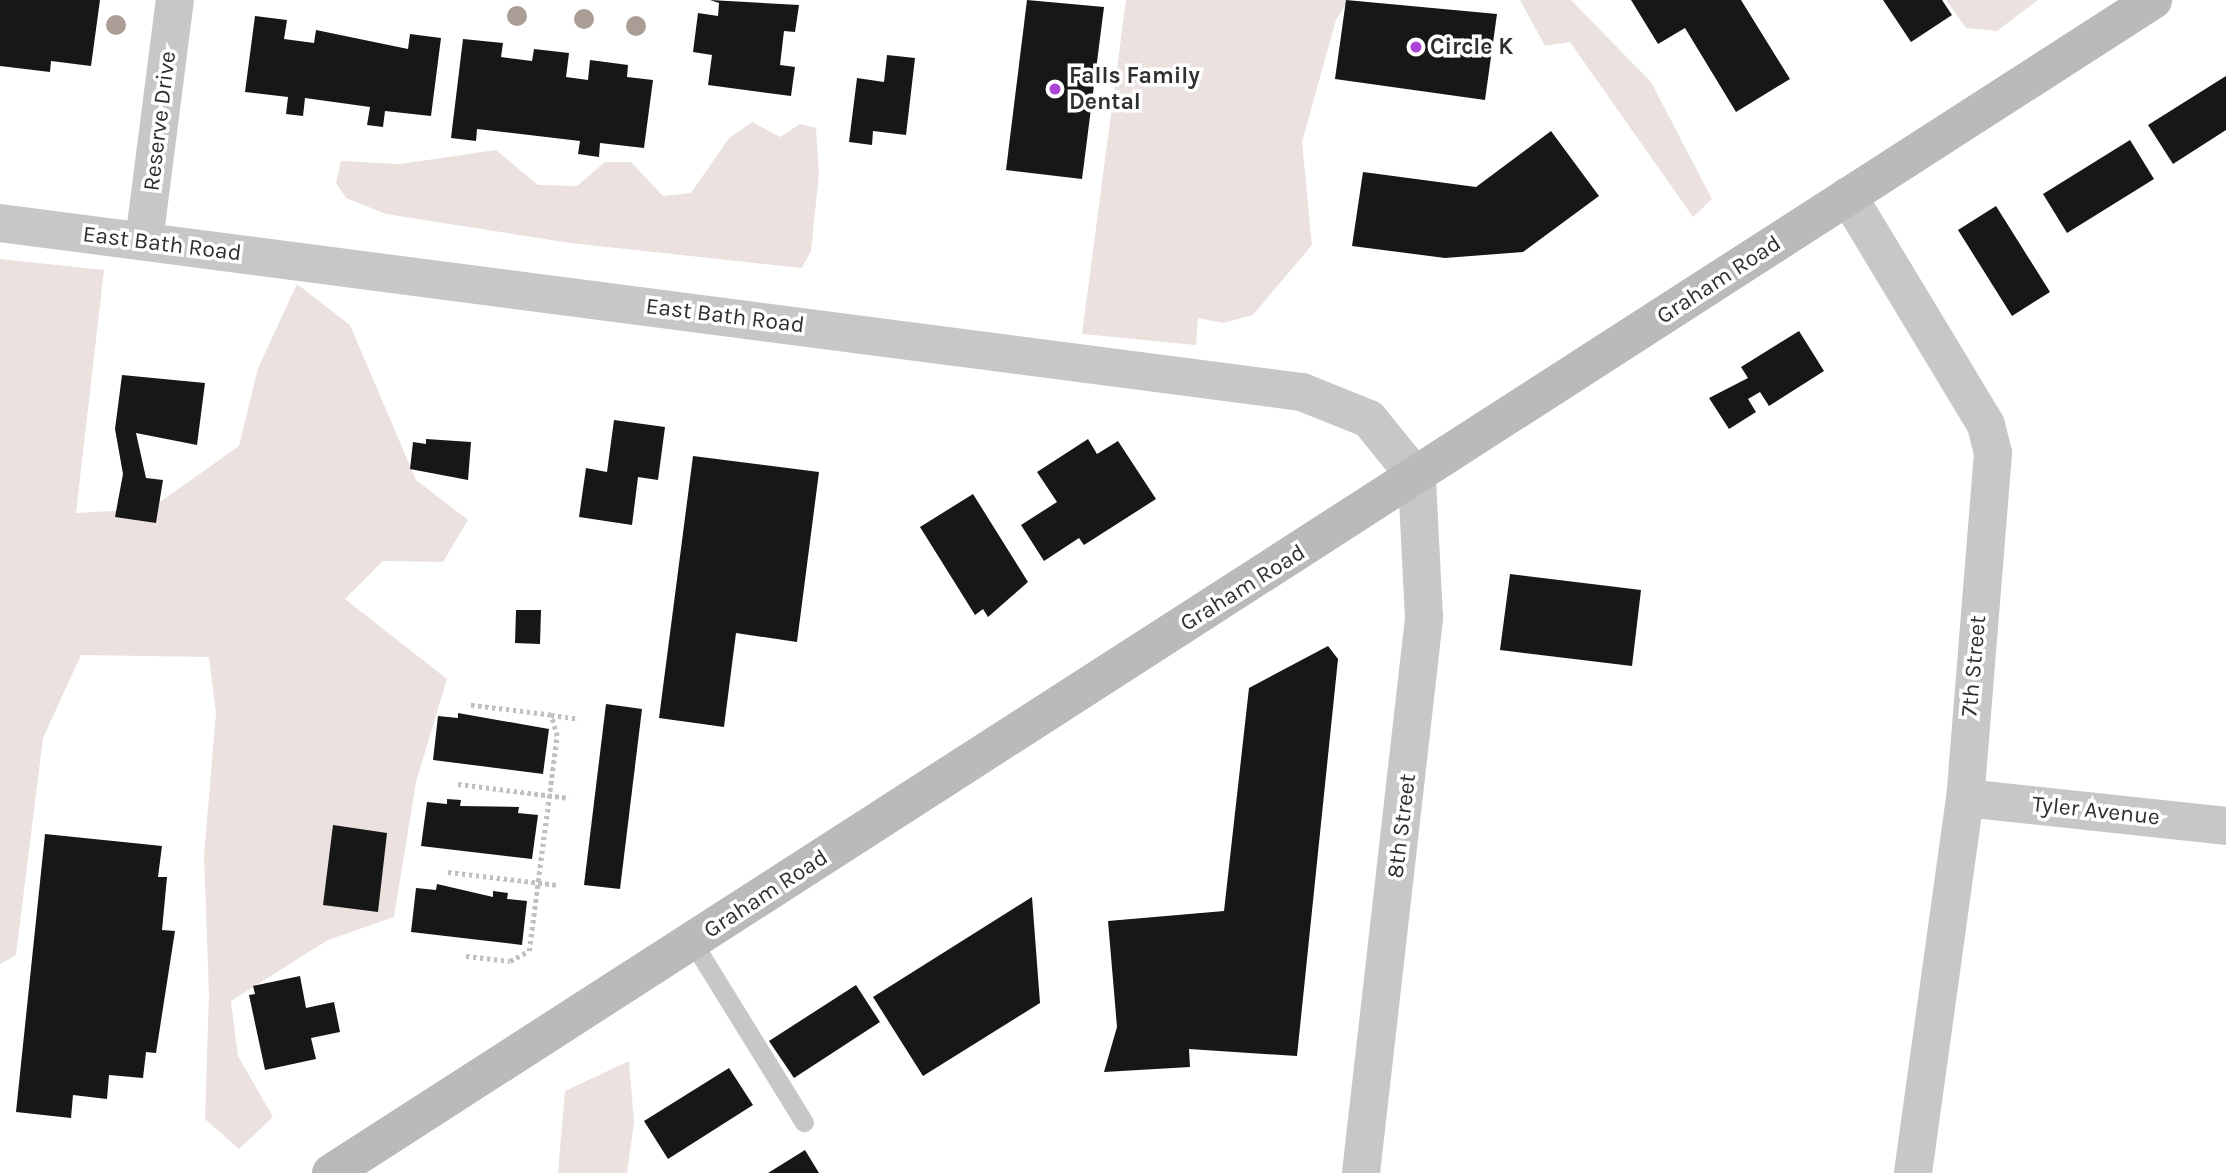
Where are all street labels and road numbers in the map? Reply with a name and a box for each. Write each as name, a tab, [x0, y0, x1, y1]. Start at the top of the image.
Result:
street label: Reserve Drive	[138, 50, 182, 192]
street label: East Bath Road	[81, 221, 243, 267]
street label: Graham Road	[1652, 230, 1786, 330]
street label: East Bath Road	[644, 293, 806, 339]
street label: Graham Road	[1175, 539, 1311, 637]
street label: 7th Street	[1956, 614, 1992, 718]
street label: 8th Street	[1382, 772, 1422, 880]
street label: Tyler Avenue	[2031, 791, 2161, 831]
street label: Graham Road	[699, 844, 833, 944]

